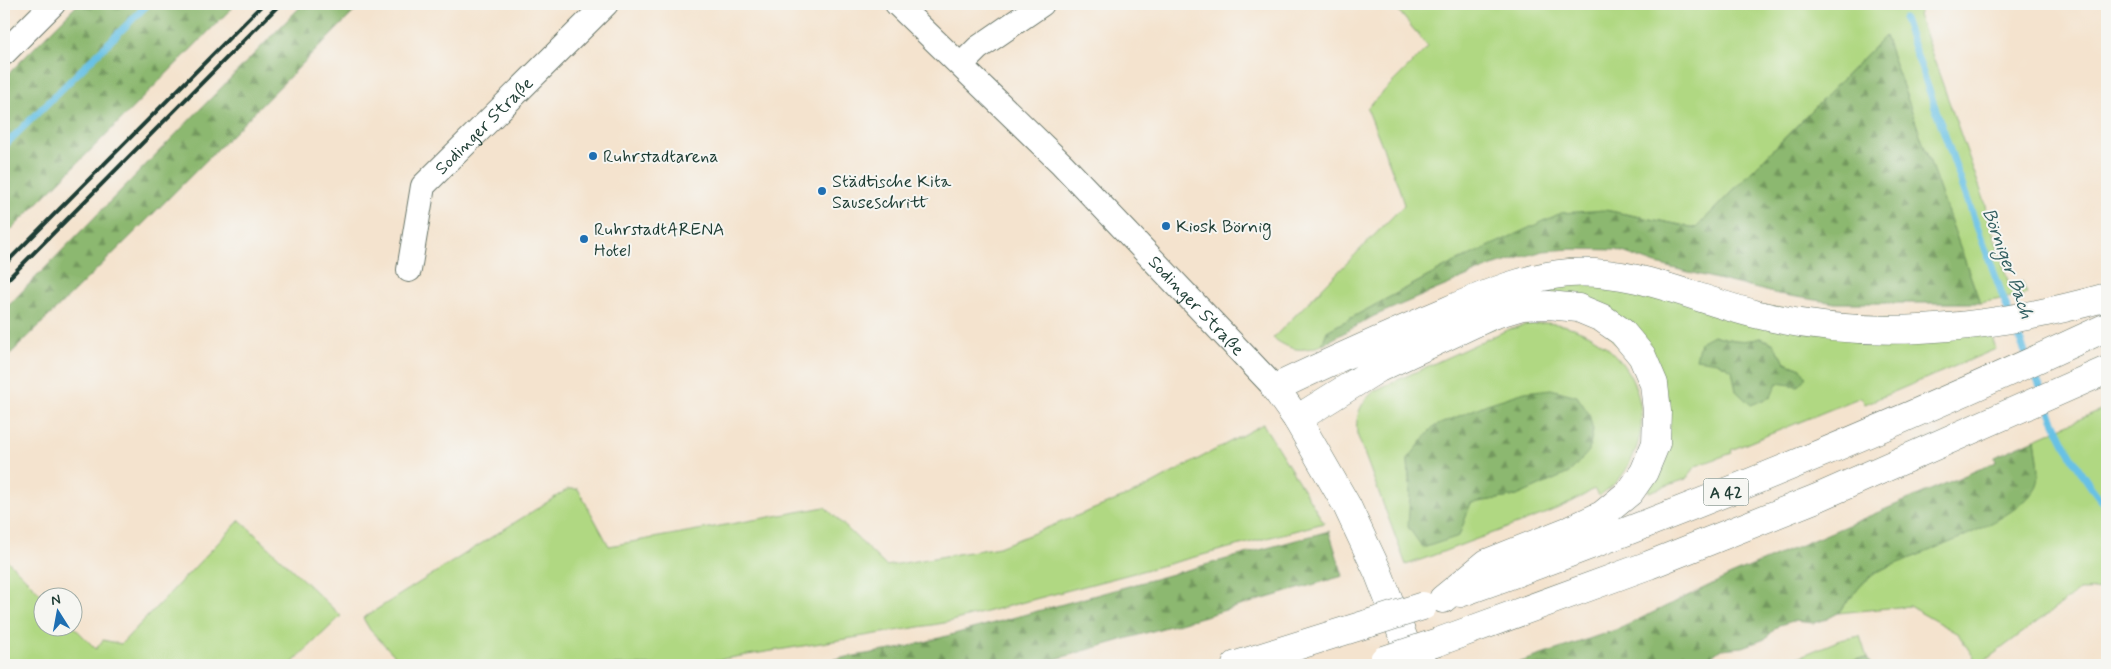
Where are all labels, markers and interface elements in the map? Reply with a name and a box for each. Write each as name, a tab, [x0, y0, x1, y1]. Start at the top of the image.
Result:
street label: Sodinger Straße	[430, 72, 539, 180]
place label: Ruhrstadtarena	[603, 145, 719, 169]
marker: Ruhrstadtarena	[587, 150, 599, 162]
place label: Städtische Kita Sauseschritt	[832, 170, 951, 215]
marker: Städtische Kita Sauseschritt	[816, 185, 828, 197]
water label: Börniger Bach	[1974, 205, 2039, 323]
place label: Kiosk Börnig	[1176, 215, 1272, 240]
place label: RuhrstadtARENA Hotel	[594, 218, 724, 263]
marker: Kiosk Börnig	[1160, 220, 1172, 232]
marker: RuhrstadtARENA Hotel	[578, 233, 590, 245]
street label: Sodinger Straße	[1142, 251, 1249, 362]
road number: A 42	[1704, 478, 1748, 506]
north arrow	[32, 586, 82, 636]
text: N	[49, 590, 62, 610]

